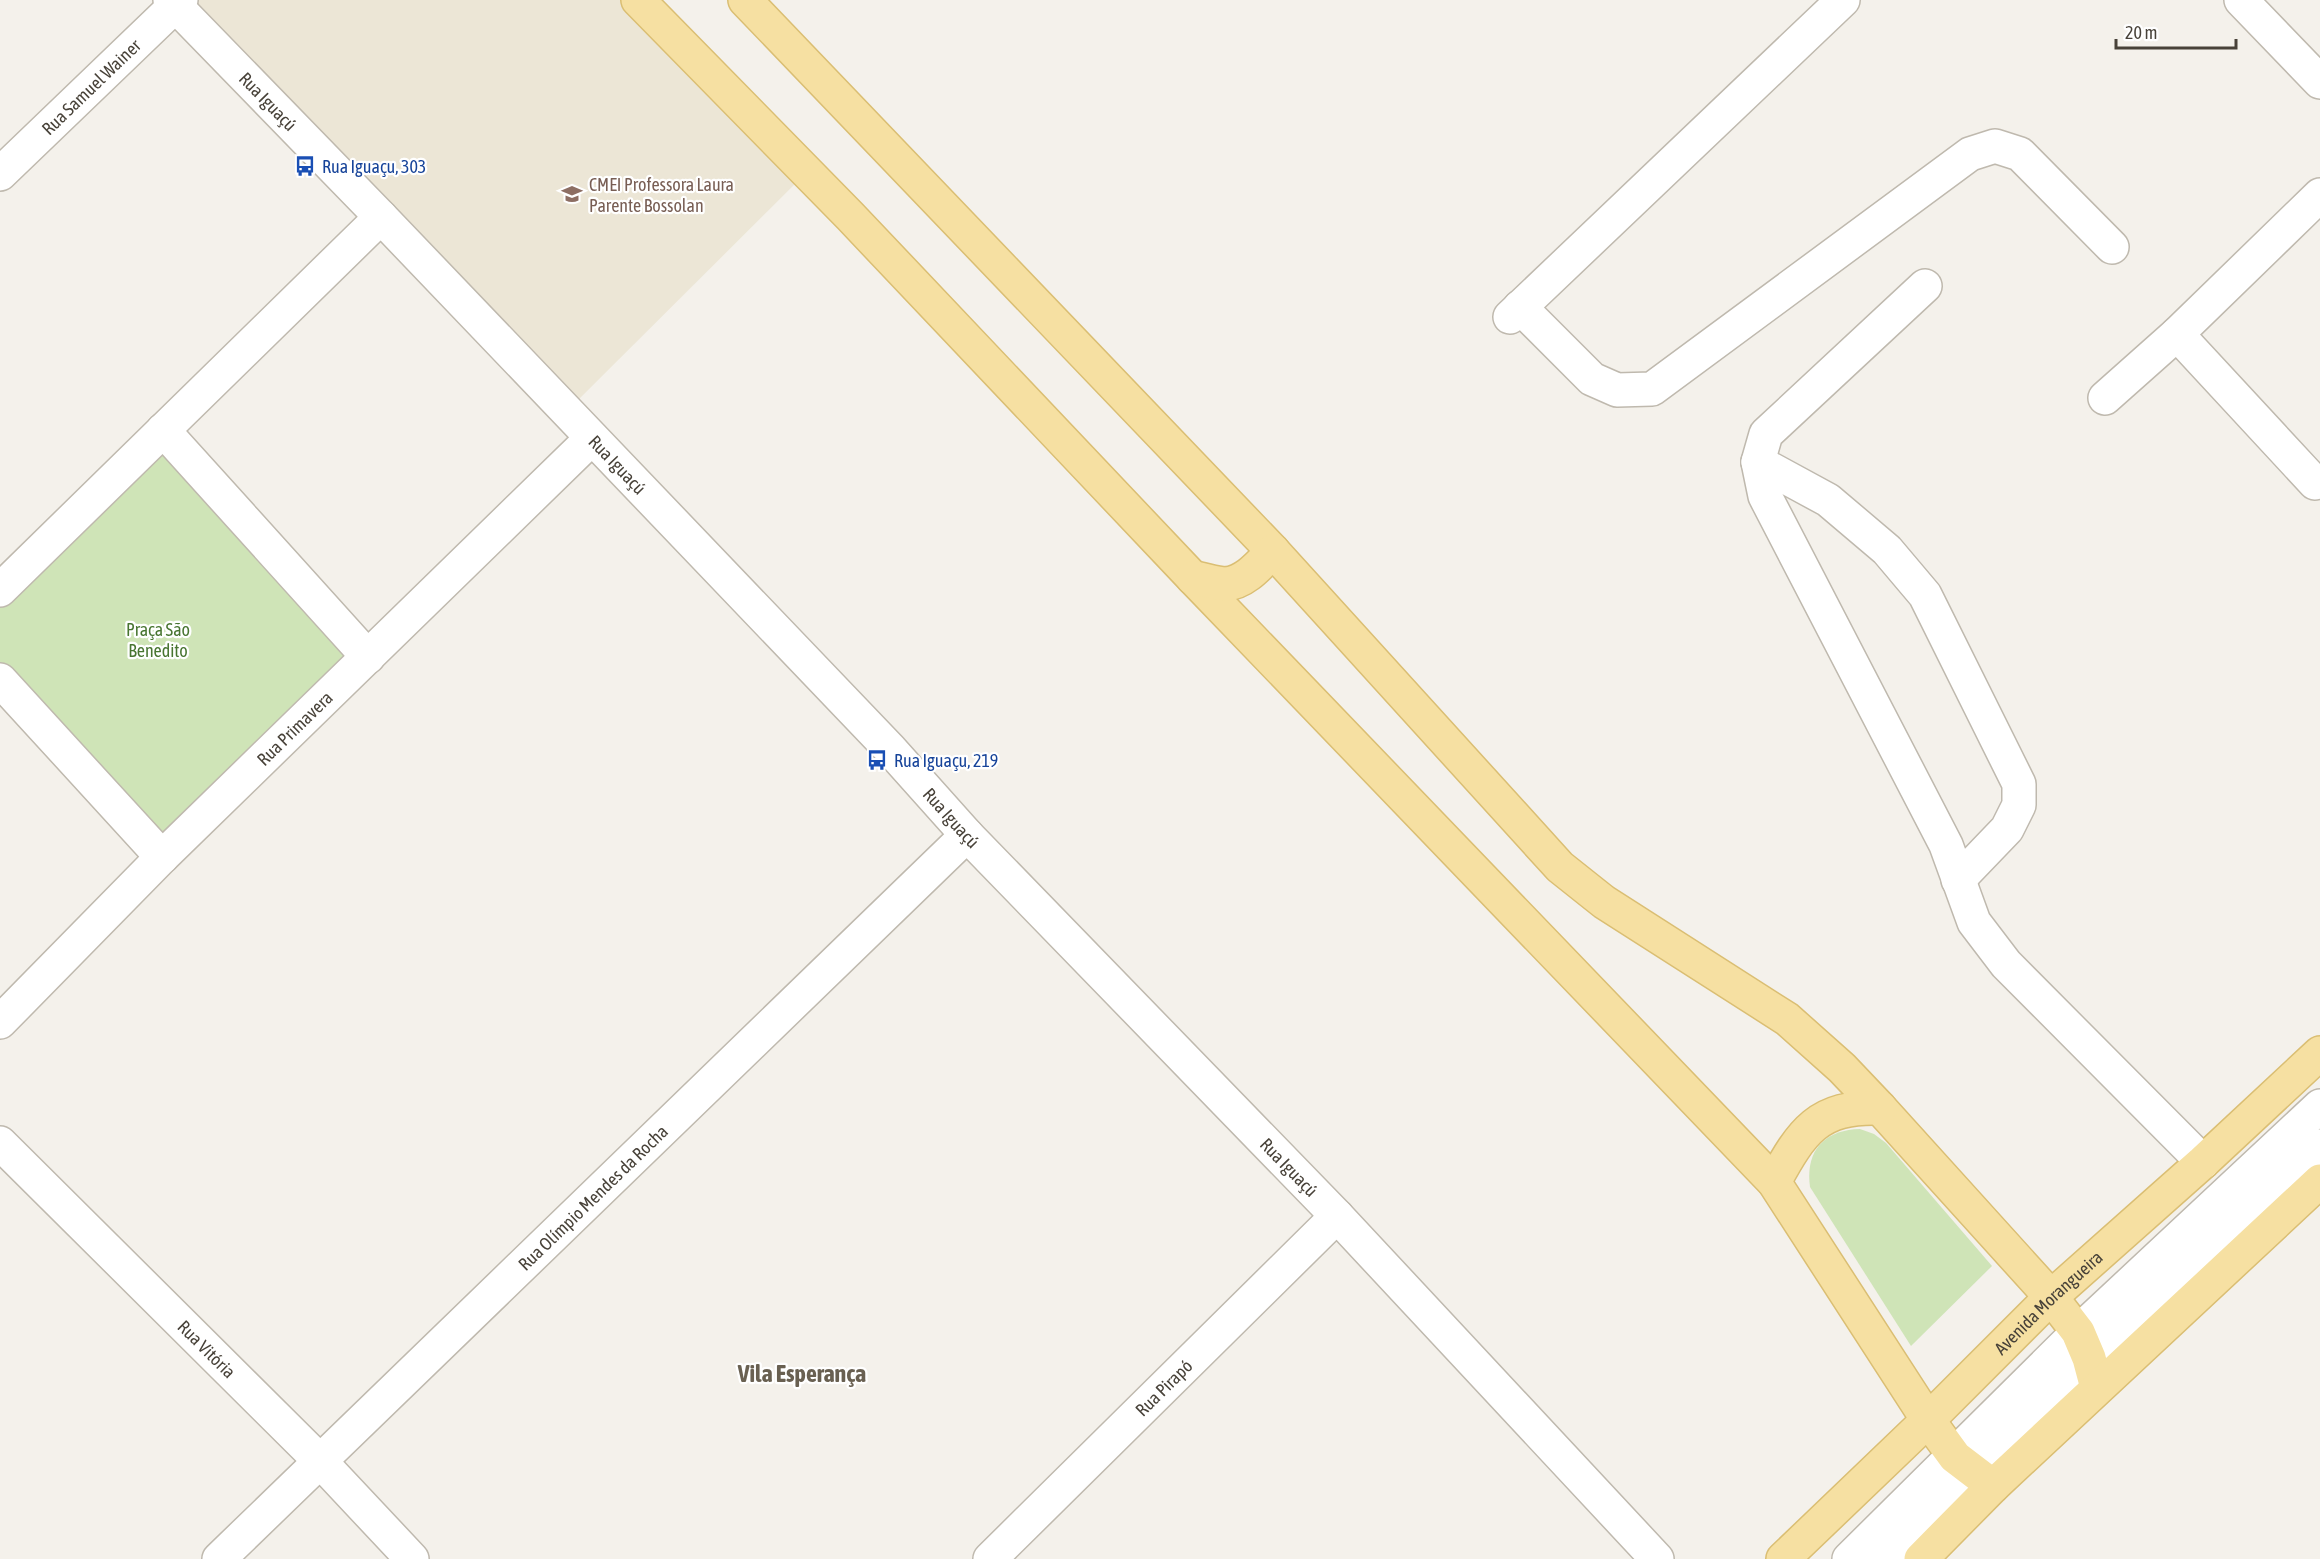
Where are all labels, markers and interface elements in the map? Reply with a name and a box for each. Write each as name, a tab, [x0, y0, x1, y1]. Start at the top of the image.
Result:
scale bar	[2116, 12, 2236, 50]
text: 20 m	[2125, 22, 2157, 43]
street label: Rua Samuel Wainer	[37, 34, 145, 139]
street label: Rua Iguaçú	[235, 67, 301, 135]
bus stop icon: Rua Iguaçu, 303	[293, 154, 317, 178]
place label: Rua Iguaçu, 303	[322, 156, 426, 177]
place label: CMEI Professora Laura Parente Bossolan	[589, 174, 734, 216]
school or university icon: CMEI Professora Laura Parente Bossolan	[560, 182, 584, 206]
street label: Rua Iguaçú	[585, 431, 651, 498]
park label: Praça São Benedito	[126, 619, 190, 661]
street label: Rua Primavera	[252, 687, 336, 769]
bus stop icon: Rua Iguaçu, 219	[865, 748, 889, 772]
place label: Rua Iguaçu, 219	[894, 750, 998, 771]
street label: Rua Iguaçú	[919, 783, 984, 852]
street label: Rua Olímpio Mendes da Rocha	[514, 1120, 672, 1274]
street label: Rua Iguaçú	[1256, 1133, 1322, 1200]
street label: Avenida Morangueira	[1990, 1246, 2106, 1358]
street label: Rua Vitória	[174, 1316, 240, 1382]
street label: Rua Pirapó	[1131, 1355, 1196, 1420]
district label: Vila Esperança	[737, 1360, 866, 1387]

